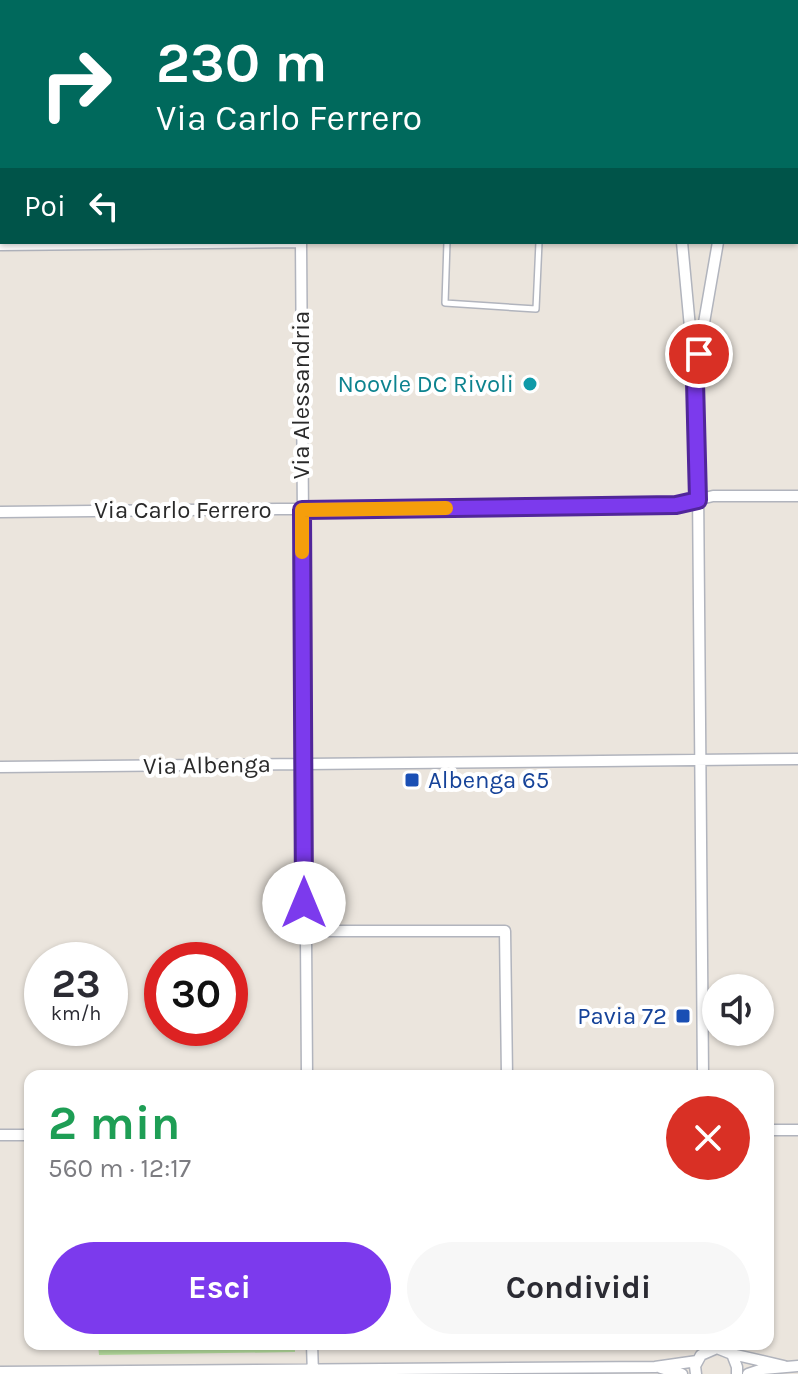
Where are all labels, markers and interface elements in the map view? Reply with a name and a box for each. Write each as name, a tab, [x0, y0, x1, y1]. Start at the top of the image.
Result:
text: 230 m	[156, 30, 327, 95]
icon: right	[24, 32, 128, 136]
text: Via Carlo Ferrero	[156, 97, 422, 139]
icon: left	[82, 184, 126, 228]
text: Poi	[24, 188, 66, 224]
street label: Via Alessandria	[287, 311, 315, 479]
pin	[665, 320, 733, 388]
icon: arrive	[677, 332, 721, 376]
place label: Noovle DC Rivoli	[337, 370, 514, 398]
marker: Noovle DC Rivoli	[521, 375, 539, 393]
street label: Via Carlo Ferrero	[94, 496, 272, 524]
street label: Via Albenga	[143, 750, 271, 780]
place label: Albenga 65	[428, 766, 549, 794]
marker: Albenga 65	[403, 771, 421, 789]
position arrow	[262, 861, 346, 945]
speed limit sign: 30	[144, 942, 248, 1046]
text: 23	[51, 960, 101, 1007]
map controls	[702, 974, 774, 1046]
button: sound	[702, 974, 774, 1046]
text: km/h	[51, 1002, 101, 1025]
place label: Pavia 72	[577, 1002, 667, 1030]
marker: Pavia 72	[674, 1007, 692, 1025]
text: 2 min	[48, 1095, 180, 1151]
button: close	[666, 1096, 750, 1180]
text: 560 m · 12:17	[48, 1153, 191, 1184]
button: Esci	[48, 1242, 391, 1334]
button: Condividi	[407, 1242, 750, 1334]

